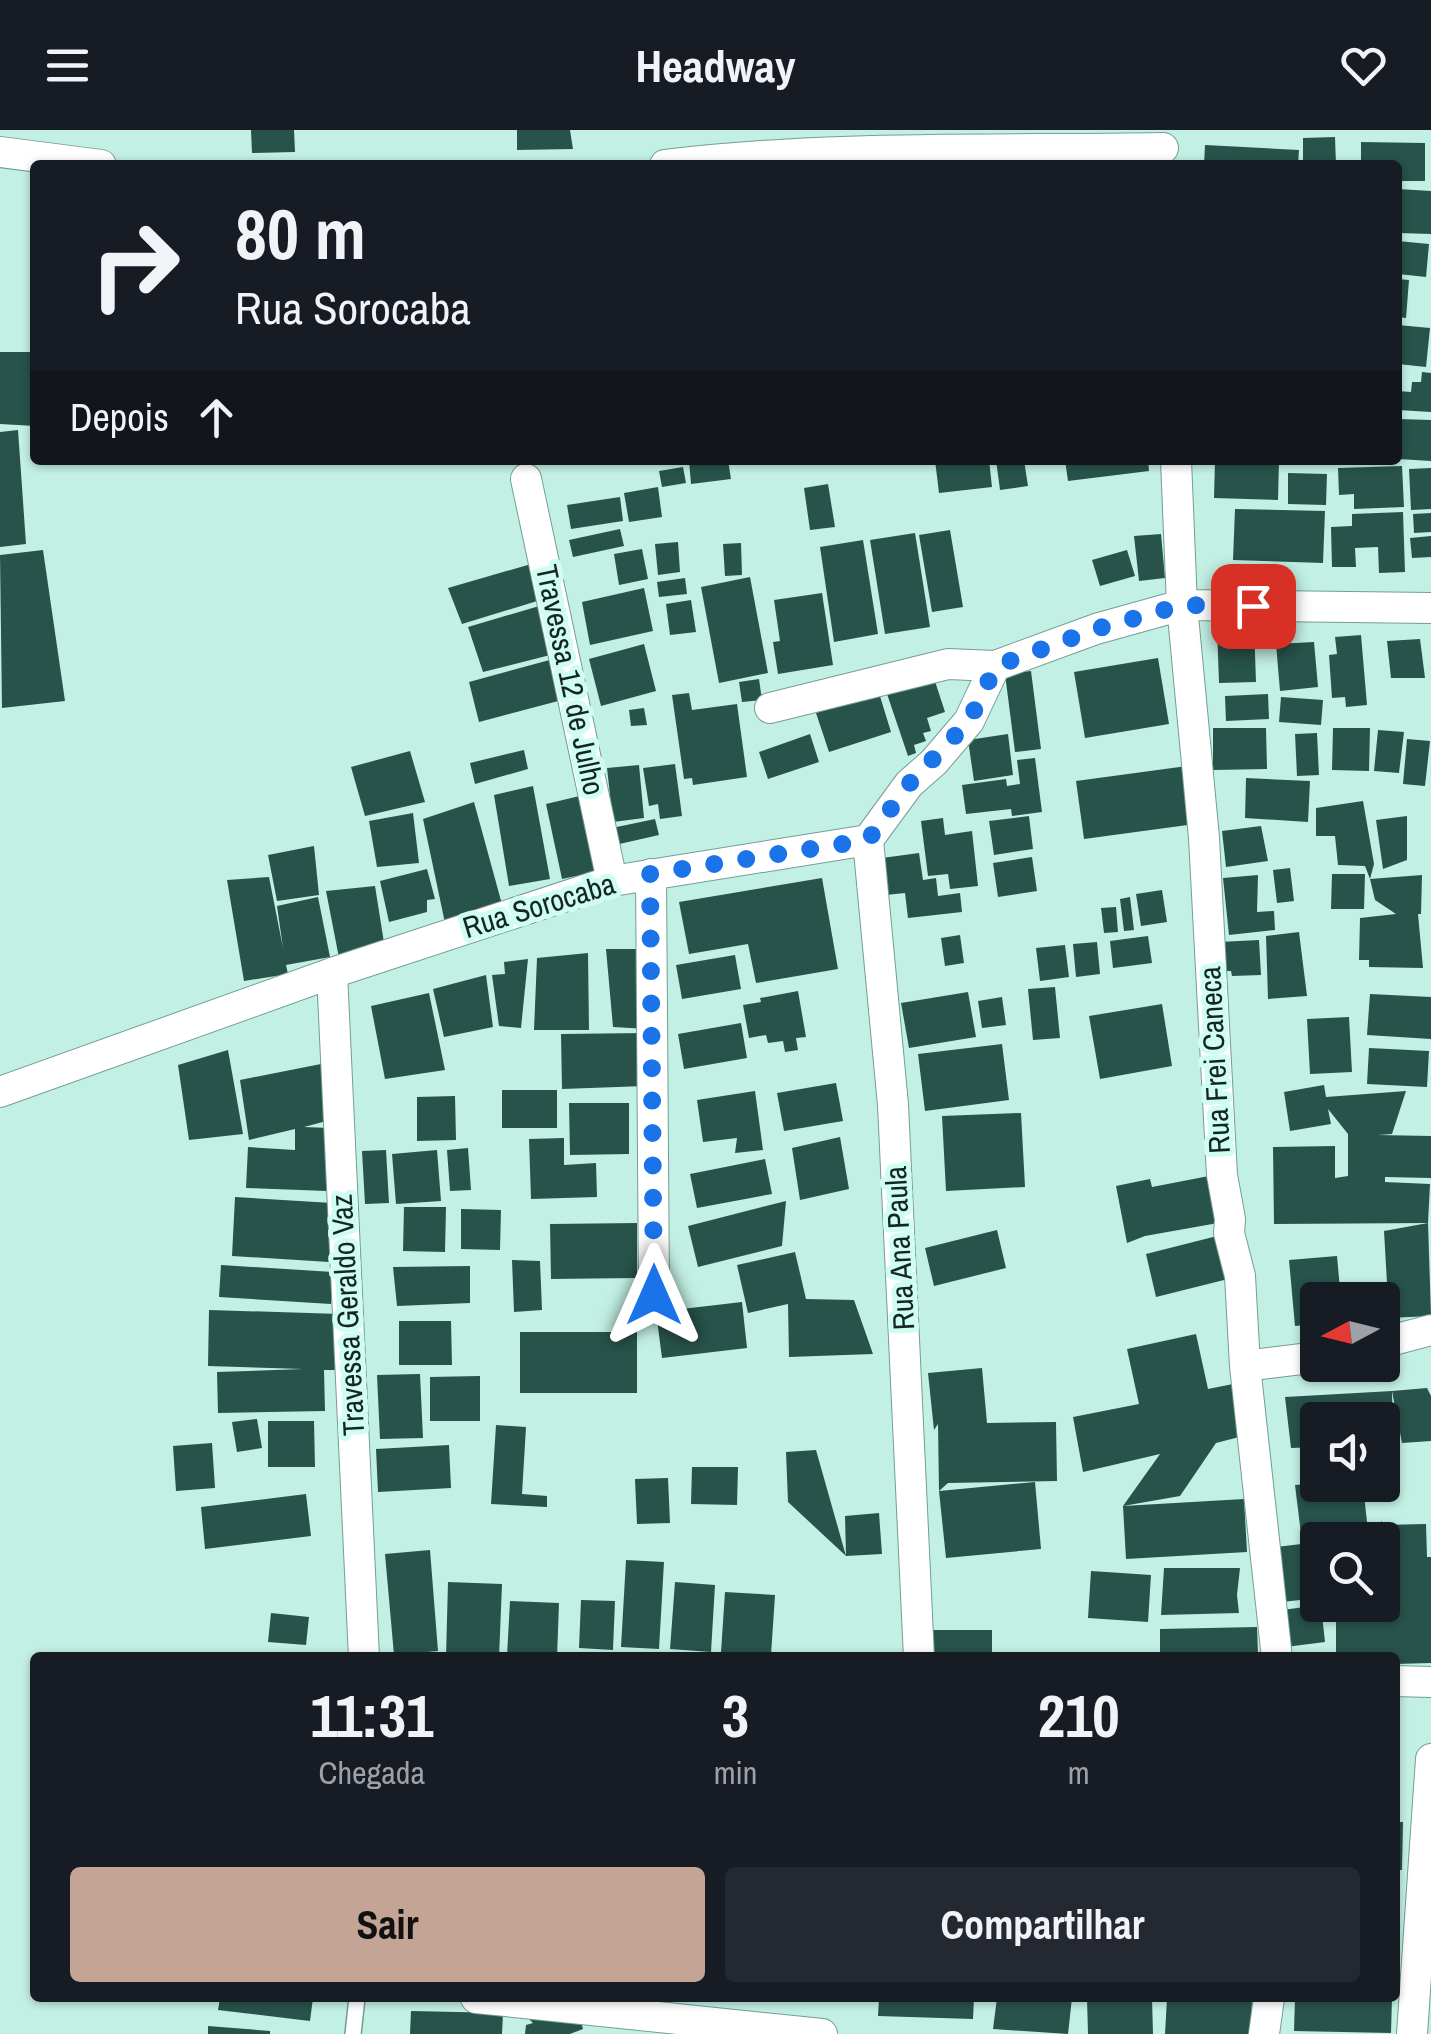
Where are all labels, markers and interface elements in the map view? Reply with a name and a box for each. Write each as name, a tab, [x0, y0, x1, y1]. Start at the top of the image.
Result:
text: Headway	[636, 35, 795, 96]
icon: menu	[40, 38, 95, 93]
icon: heart	[1336, 38, 1391, 93]
text: 80 m	[235, 187, 366, 281]
icon: right	[70, 200, 200, 330]
text: Rua Sorocaba	[235, 277, 471, 338]
icon: ahead	[189, 390, 244, 445]
text: Depois	[70, 392, 169, 443]
street label: Travessa 12 de Julho	[527, 561, 615, 799]
pin	[1211, 564, 1296, 649]
icon: arrive	[1226, 579, 1281, 634]
street label: Rua Sorocaba	[458, 863, 620, 947]
street label: Rua Frei Caneca	[1189, 965, 1239, 1155]
street label: Rua Ana Paula	[875, 1165, 923, 1331]
street label: Travessa Geraldo Vaz	[321, 1193, 373, 1437]
position arrow	[602, 1243, 706, 1347]
north arrow	[1300, 1282, 1400, 1382]
map controls	[1300, 1282, 1400, 1622]
button: sound	[1300, 1402, 1400, 1502]
button: search	[1300, 1522, 1400, 1622]
text: 11:31	[310, 1675, 433, 1756]
text: 3	[722, 1675, 749, 1756]
text: 210	[1038, 1675, 1120, 1756]
text: Chegada	[319, 1751, 425, 1794]
text: min	[714, 1751, 757, 1794]
text: m	[1068, 1751, 1090, 1794]
button: Sair	[70, 1867, 705, 1982]
button: Compartilhar	[725, 1867, 1360, 1982]

